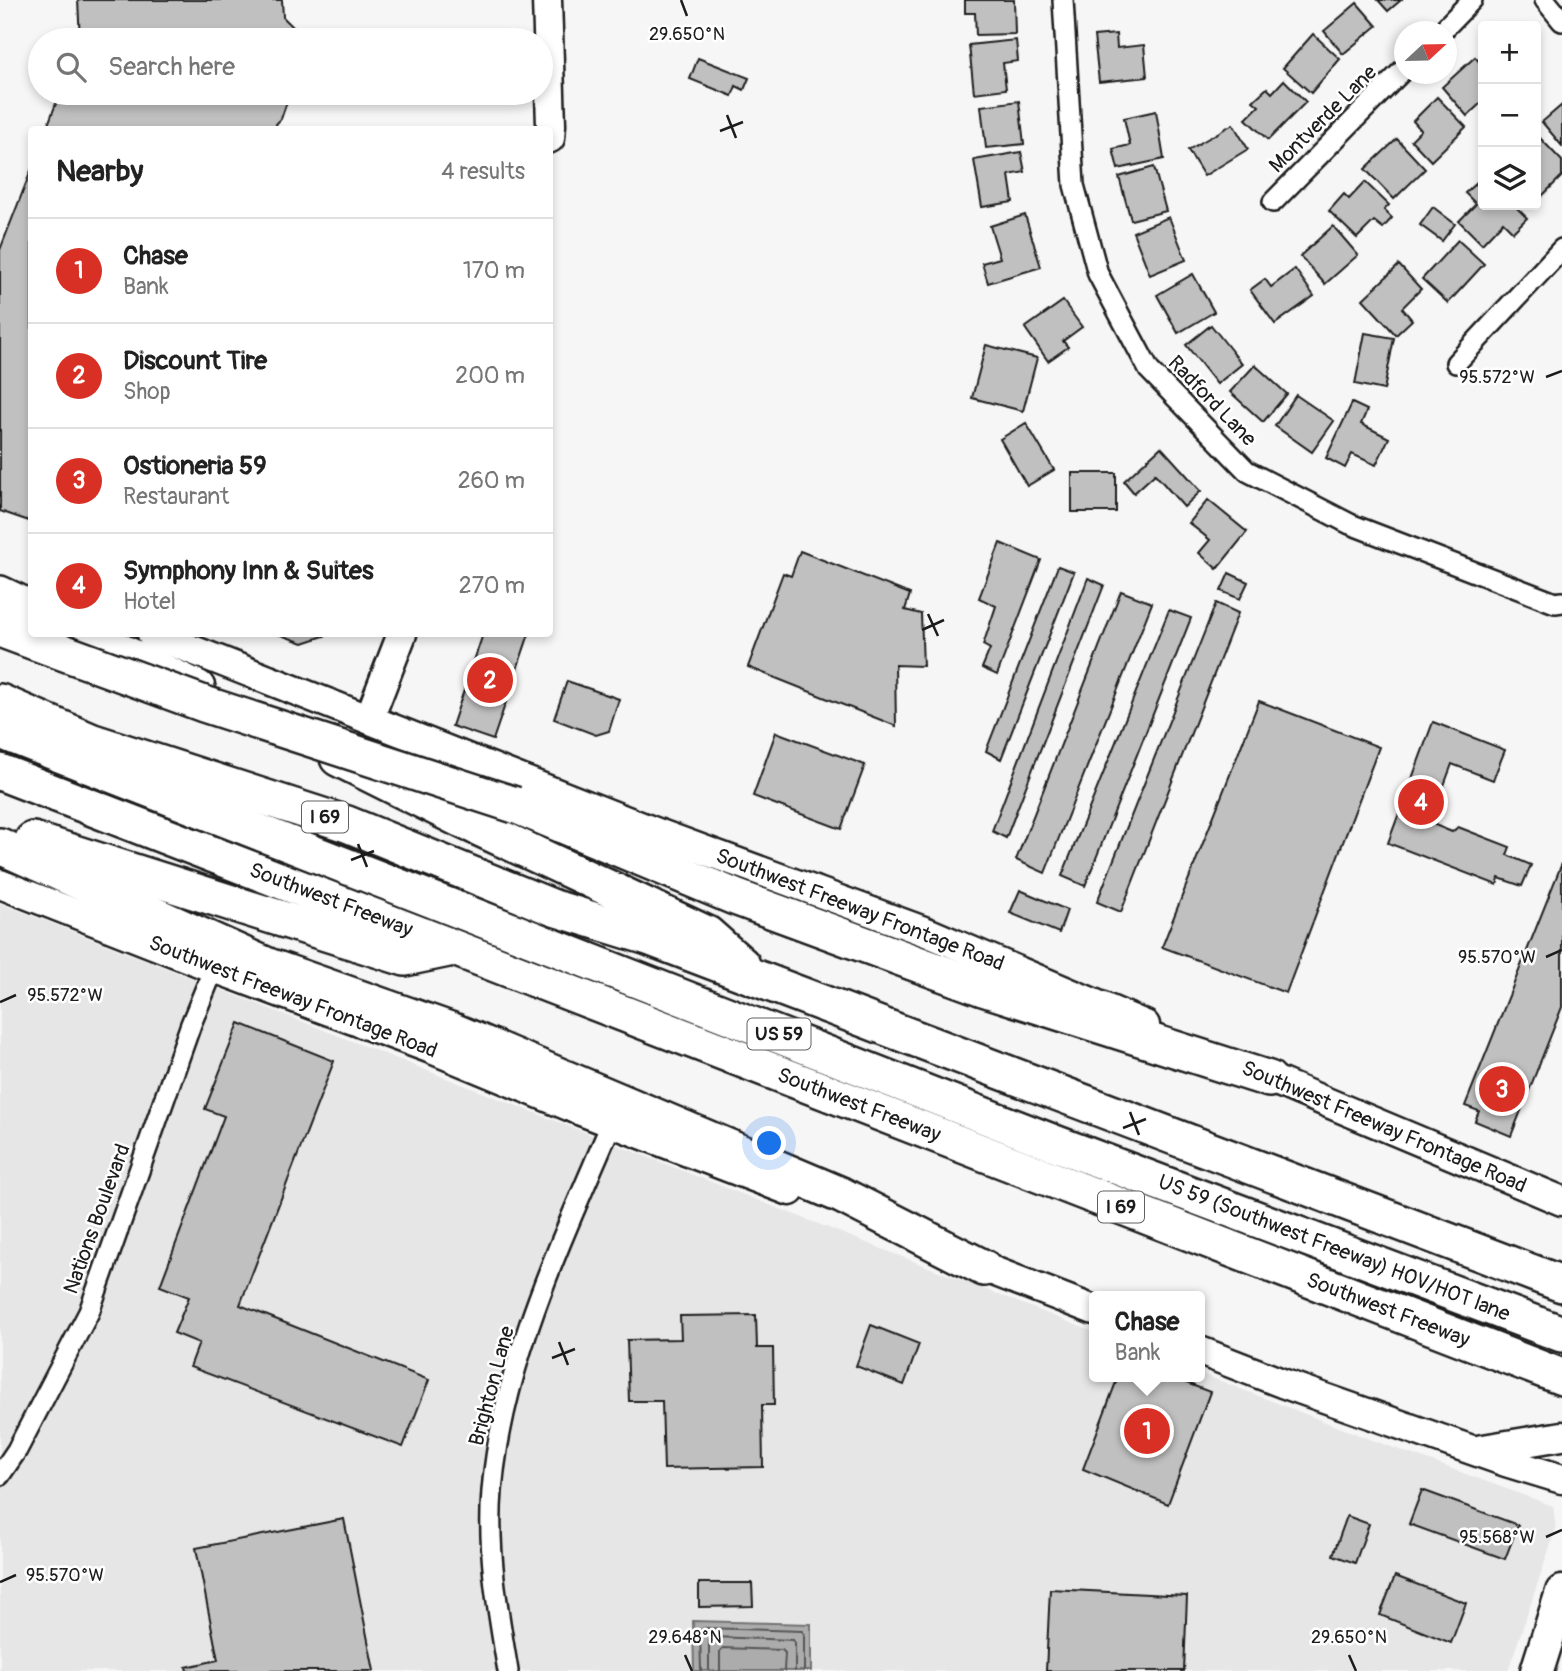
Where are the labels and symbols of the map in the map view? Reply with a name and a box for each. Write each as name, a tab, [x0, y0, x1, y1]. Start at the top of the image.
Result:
north arrow	[1394, 21, 1457, 84]
text: 29.650°N	[649, 23, 725, 46]
street label: Montverde Lane	[1263, 59, 1383, 179]
street label: Radford Lane	[1162, 350, 1262, 453]
text: 95.572°W	[1459, 366, 1535, 389]
pin: 2	[467, 654, 513, 706]
pin: 4	[1398, 776, 1444, 828]
road number: I 69	[302, 802, 348, 832]
street label: Southwest Freeway Frontage Road	[712, 842, 1008, 978]
street label: Southwest Freeway	[246, 856, 416, 944]
street label: Southwest Freeway Frontage Road	[145, 929, 441, 1065]
text: 95.570°W	[1458, 946, 1536, 969]
text: 95.572°W	[27, 984, 103, 1007]
road number: US 59	[748, 1018, 810, 1050]
street label: Southwest Freeway Frontage Road	[1237, 1055, 1531, 1199]
street label: Southwest Freeway	[774, 1061, 944, 1149]
pin: 3	[1479, 1063, 1525, 1115]
your location	[752, 1126, 786, 1160]
street label: Nations Boulevard	[57, 1140, 137, 1298]
street label: US 59 (Southwest Freeway) HOV/HOT lane	[1155, 1169, 1513, 1327]
road number: I 69	[1098, 1191, 1144, 1222]
street label: Southwest Freeway	[1303, 1267, 1473, 1353]
street label: Brighton Lane	[463, 1323, 521, 1449]
pin: 1	[1124, 1405, 1170, 1457]
text: 95.568°W	[1459, 1526, 1535, 1549]
text: 95.570°W	[26, 1564, 104, 1587]
text: 29.648°N	[648, 1626, 722, 1649]
text: 29.650°N	[1311, 1626, 1387, 1649]

